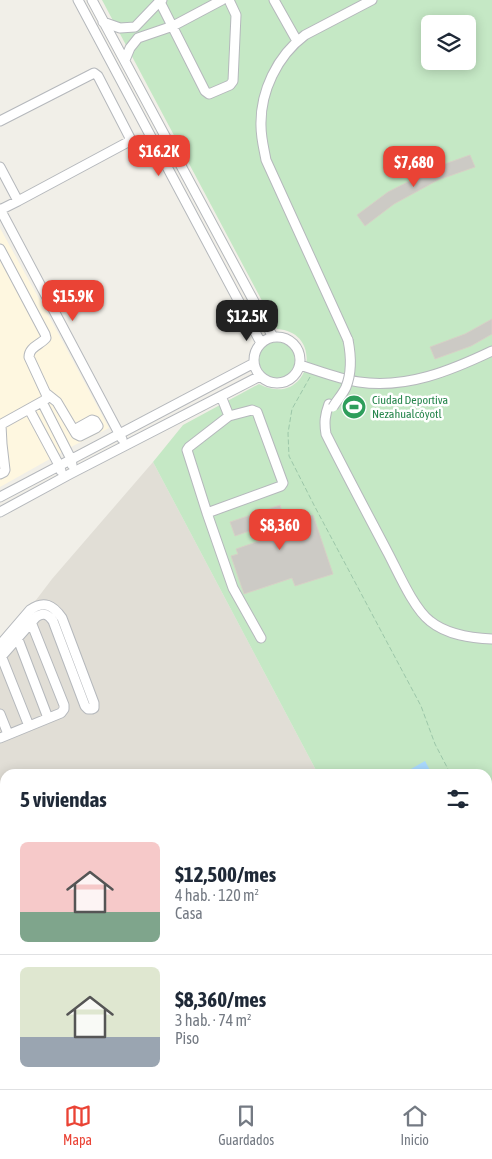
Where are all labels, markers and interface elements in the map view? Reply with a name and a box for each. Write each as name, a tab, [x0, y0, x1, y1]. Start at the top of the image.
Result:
map controls	[421, 15, 476, 70]
button: layers	[421, 15, 476, 70]
pin: $16.2K	[118, 134, 200, 177]
text: $16.2K	[139, 142, 179, 160]
pin: $7,680	[373, 146, 455, 188]
text: $7,680	[394, 153, 434, 171]
pin: $15.9K	[32, 280, 114, 322]
text: $15.9K	[53, 287, 93, 305]
pin: $12.5K	[206, 300, 288, 342]
text: $12.5K	[227, 307, 267, 325]
place label: Ciudad Deportiva Nezahualcóyotl	[372, 393, 448, 421]
sports icon: Ciudad Deportiva Nezahualcóyotl	[341, 394, 367, 420]
pin: $8,360	[239, 508, 321, 551]
text: $8,360	[260, 516, 300, 534]
icon: filters	[444, 785, 472, 813]
text: 5 viviendas	[20, 787, 107, 811]
icon: home	[60, 862, 120, 922]
text: $12,500/mes	[175, 862, 276, 886]
text: 4 hab. · 120 m²	[175, 886, 259, 904]
text: Casa	[175, 904, 203, 922]
icon: home	[60, 987, 120, 1047]
text: $8,360/mes	[175, 987, 266, 1011]
text: 3 hab. · 74 m²	[175, 1011, 251, 1029]
text: Piso	[175, 1029, 199, 1047]
tab: Mapa	[63, 1102, 92, 1148]
tab: Guardados	[218, 1102, 274, 1148]
tab: Inicio	[400, 1102, 429, 1148]

